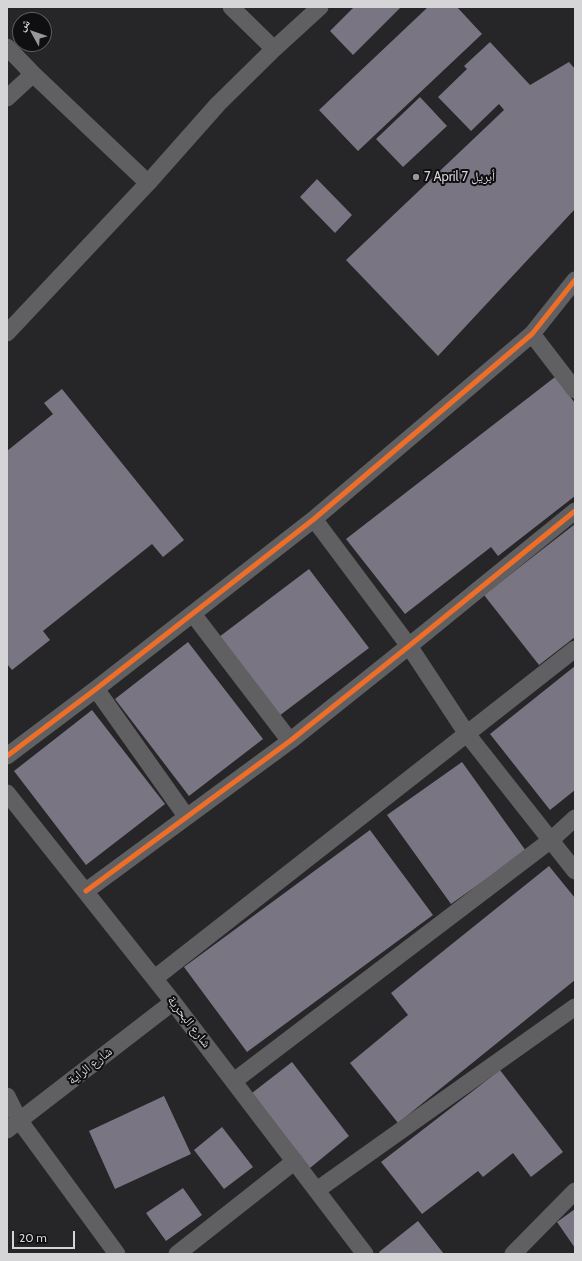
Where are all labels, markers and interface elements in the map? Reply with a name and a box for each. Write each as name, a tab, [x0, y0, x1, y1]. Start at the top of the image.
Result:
north arrow	[12, 12, 52, 52]
text: ش	[14, 16, 33, 34]
place label: 7 April 7 أبريل	[424, 169, 495, 185]
marker: 7 April 7 أبريل	[411, 172, 421, 182]
street label: شارع البحرية	[164, 993, 214, 1051]
street label: شارع الراية	[65, 1044, 115, 1088]
scale bar	[14, 1223, 77, 1249]
text: 20 m	[19, 1230, 47, 1245]

